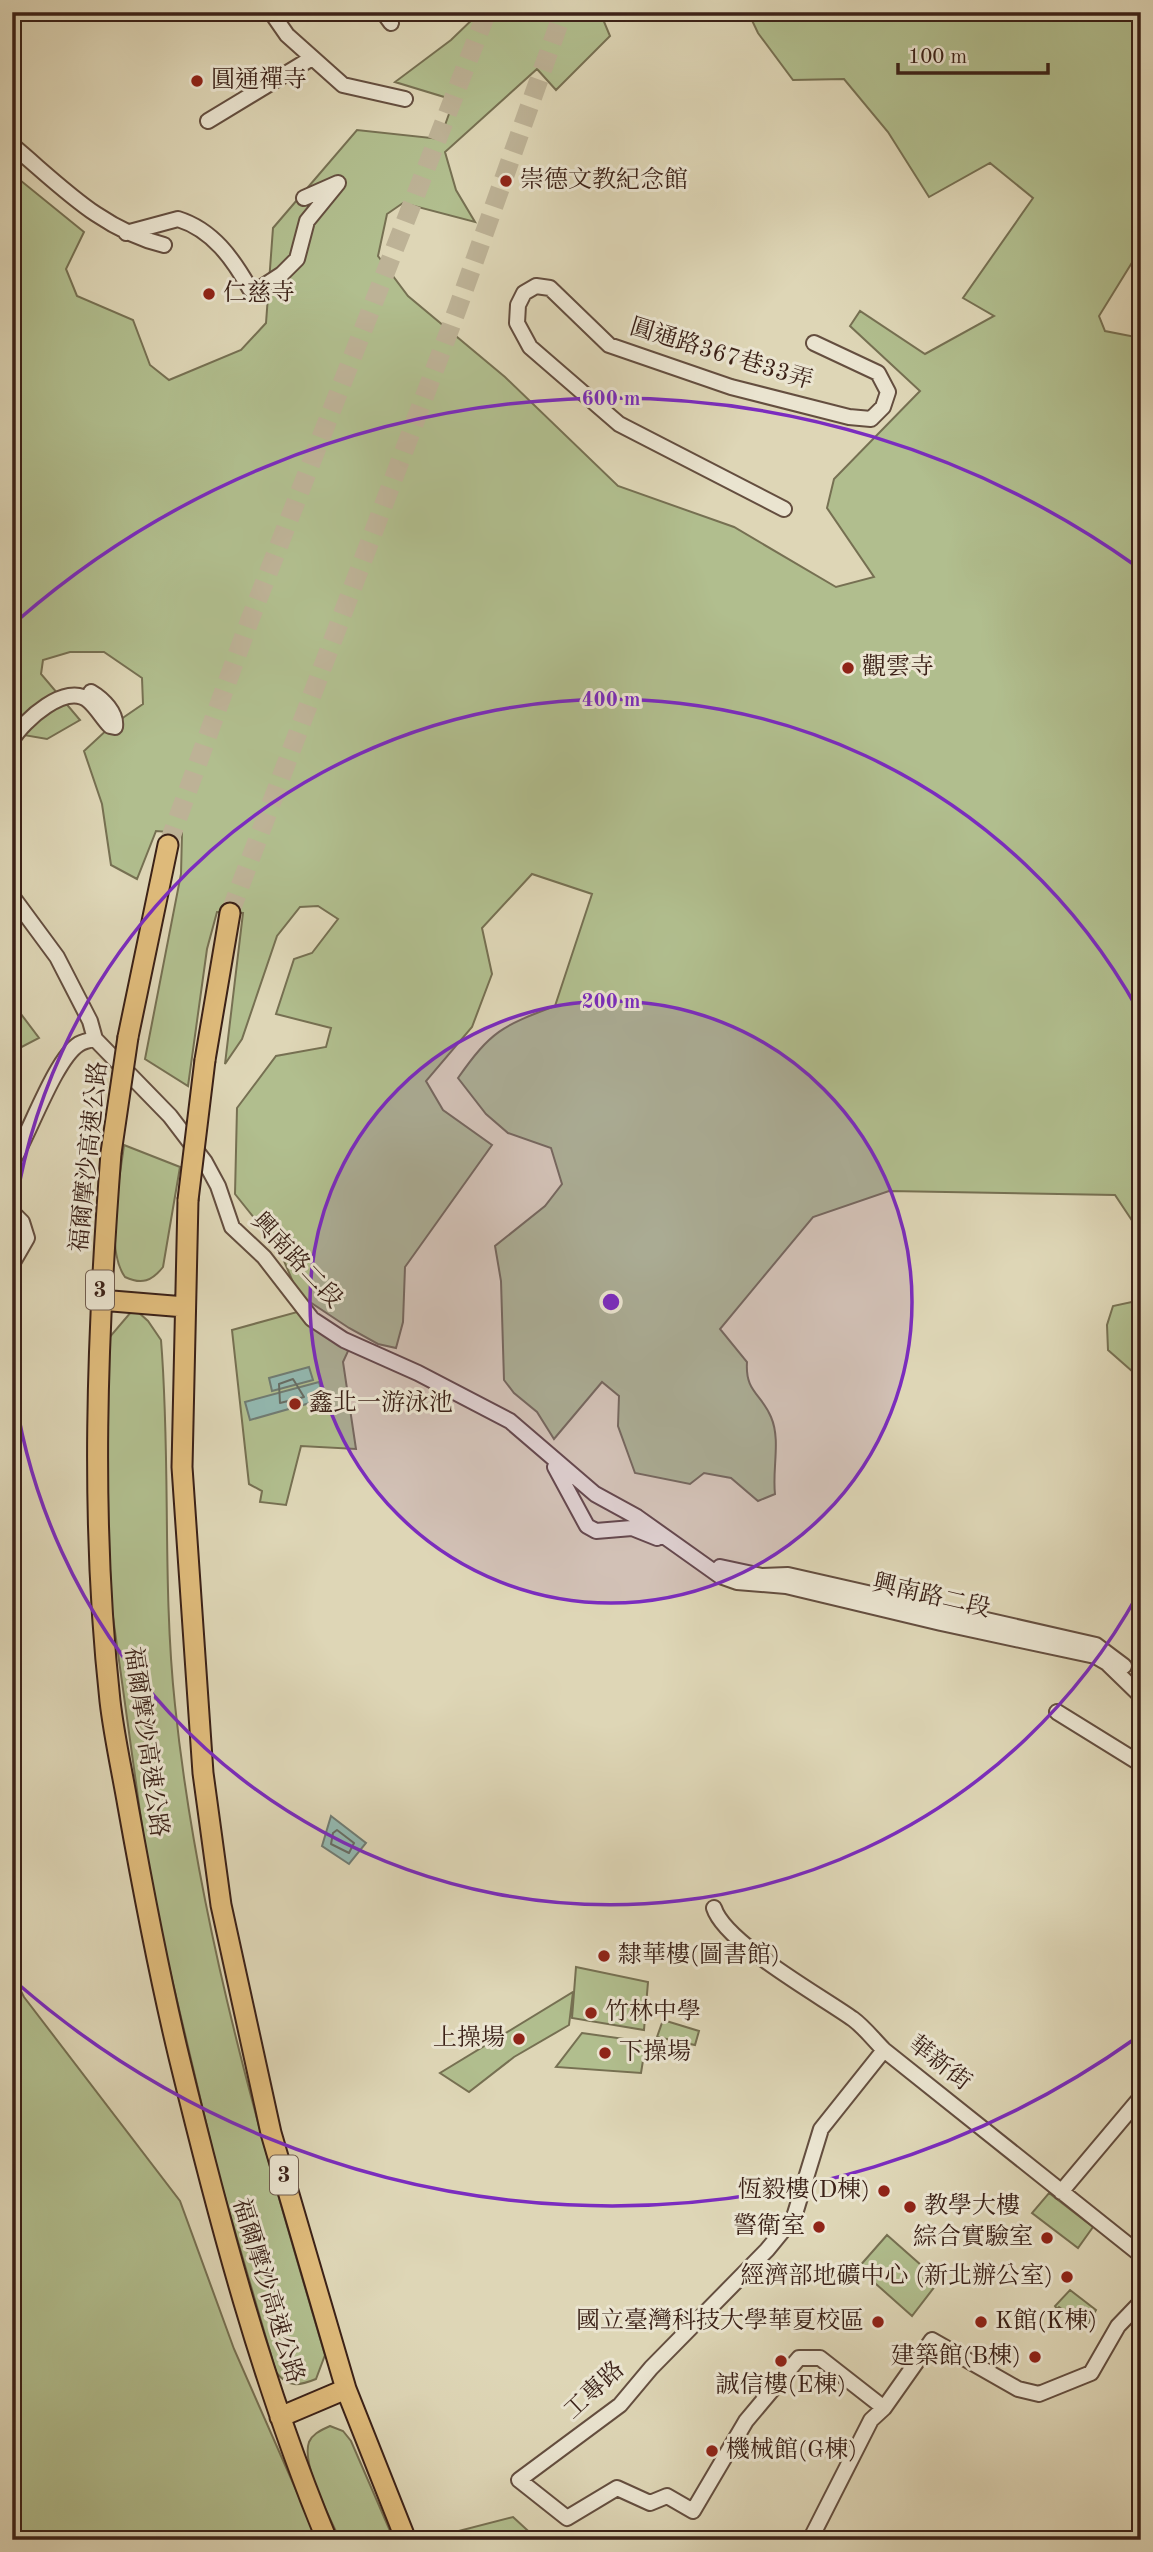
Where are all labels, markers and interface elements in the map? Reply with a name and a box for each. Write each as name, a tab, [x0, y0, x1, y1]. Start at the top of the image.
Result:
scale bar	[898, 32, 1048, 76]
text: 100 m	[908, 47, 967, 68]
place label: 圓通禪寺	[211, 66, 307, 93]
marker: 圓通禪寺	[189, 73, 205, 89]
place label: 崇德文教紀念館	[520, 166, 688, 193]
marker: 崇德文教紀念館	[498, 173, 514, 189]
place label: 仁慈寺	[223, 279, 295, 306]
marker: 仁慈寺	[201, 286, 217, 302]
street label: 圓通路367巷33弄	[627, 313, 816, 394]
text: 600 m	[581, 389, 641, 410]
place label: 觀雲寺	[862, 653, 934, 680]
marker: 觀雲寺	[840, 660, 856, 676]
text: 400 m	[581, 690, 641, 711]
text: 200 m	[581, 992, 641, 1013]
street label: 福爾摩沙高速公路	[65, 1060, 112, 1254]
street label: 興南路二段	[246, 1207, 348, 1313]
road number: 3	[86, 1270, 114, 1310]
centre of rings	[599, 1290, 623, 1314]
place label: 鑫北一游泳池	[309, 1389, 453, 1416]
marker: 鑫北一游泳池	[287, 1396, 303, 1412]
street label: 興南路二段	[870, 1569, 993, 1622]
street label: 福爾摩沙高速公路	[120, 1645, 173, 1839]
place label: 隸華樓(圖書館)	[618, 1941, 780, 1968]
marker: 隸華樓(圖書館)	[596, 1948, 612, 1964]
place label: 竹林中學	[605, 1998, 701, 2025]
marker: 竹林中學	[583, 2005, 599, 2021]
place label: 上操場	[433, 2024, 505, 2051]
street label: 華新街	[903, 2030, 977, 2096]
marker: 上操場	[511, 2031, 527, 2047]
place label: 下操場	[619, 2038, 691, 2065]
marker: 下操場	[597, 2045, 613, 2061]
road number: 3	[270, 2156, 298, 2194]
place label: 恆毅樓(D棟)	[738, 2176, 870, 2203]
marker: 恆毅樓(D棟)	[876, 2183, 892, 2199]
place label: 教學大樓	[924, 2192, 1020, 2219]
street label: 福爾摩沙高速公路	[227, 2195, 309, 2386]
marker: 教學大樓	[902, 2199, 918, 2215]
place label: 警衛室	[733, 2212, 805, 2239]
marker: 警衛室	[811, 2219, 827, 2235]
place label: 綜合實驗室	[913, 2223, 1033, 2250]
marker: 綜合實驗室	[1039, 2230, 1055, 2246]
place label: 經濟部地礦中心 (新北辦公室)	[741, 2262, 1053, 2289]
marker: 經濟部地礦中心 (新北辦公室)	[1059, 2269, 1075, 2285]
place label: 國立臺灣科技大學華夏校區	[576, 2307, 864, 2334]
place label: K館(K棟)	[995, 2307, 1097, 2334]
marker: 國立臺灣科技大學華夏校區	[870, 2314, 886, 2330]
marker: K館(K棟)	[973, 2314, 989, 2330]
place label: 建築館(B棟)	[891, 2342, 1021, 2369]
marker: 建築館(B棟)	[1027, 2349, 1043, 2365]
marker: 誠信樓(E棟)	[773, 2353, 789, 2369]
street label: 工專路	[558, 2355, 630, 2424]
place label: 誠信樓(E棟)	[716, 2371, 846, 2398]
place label: 機械館(G棟)	[726, 2436, 857, 2463]
marker: 機械館(G棟)	[704, 2443, 720, 2459]

